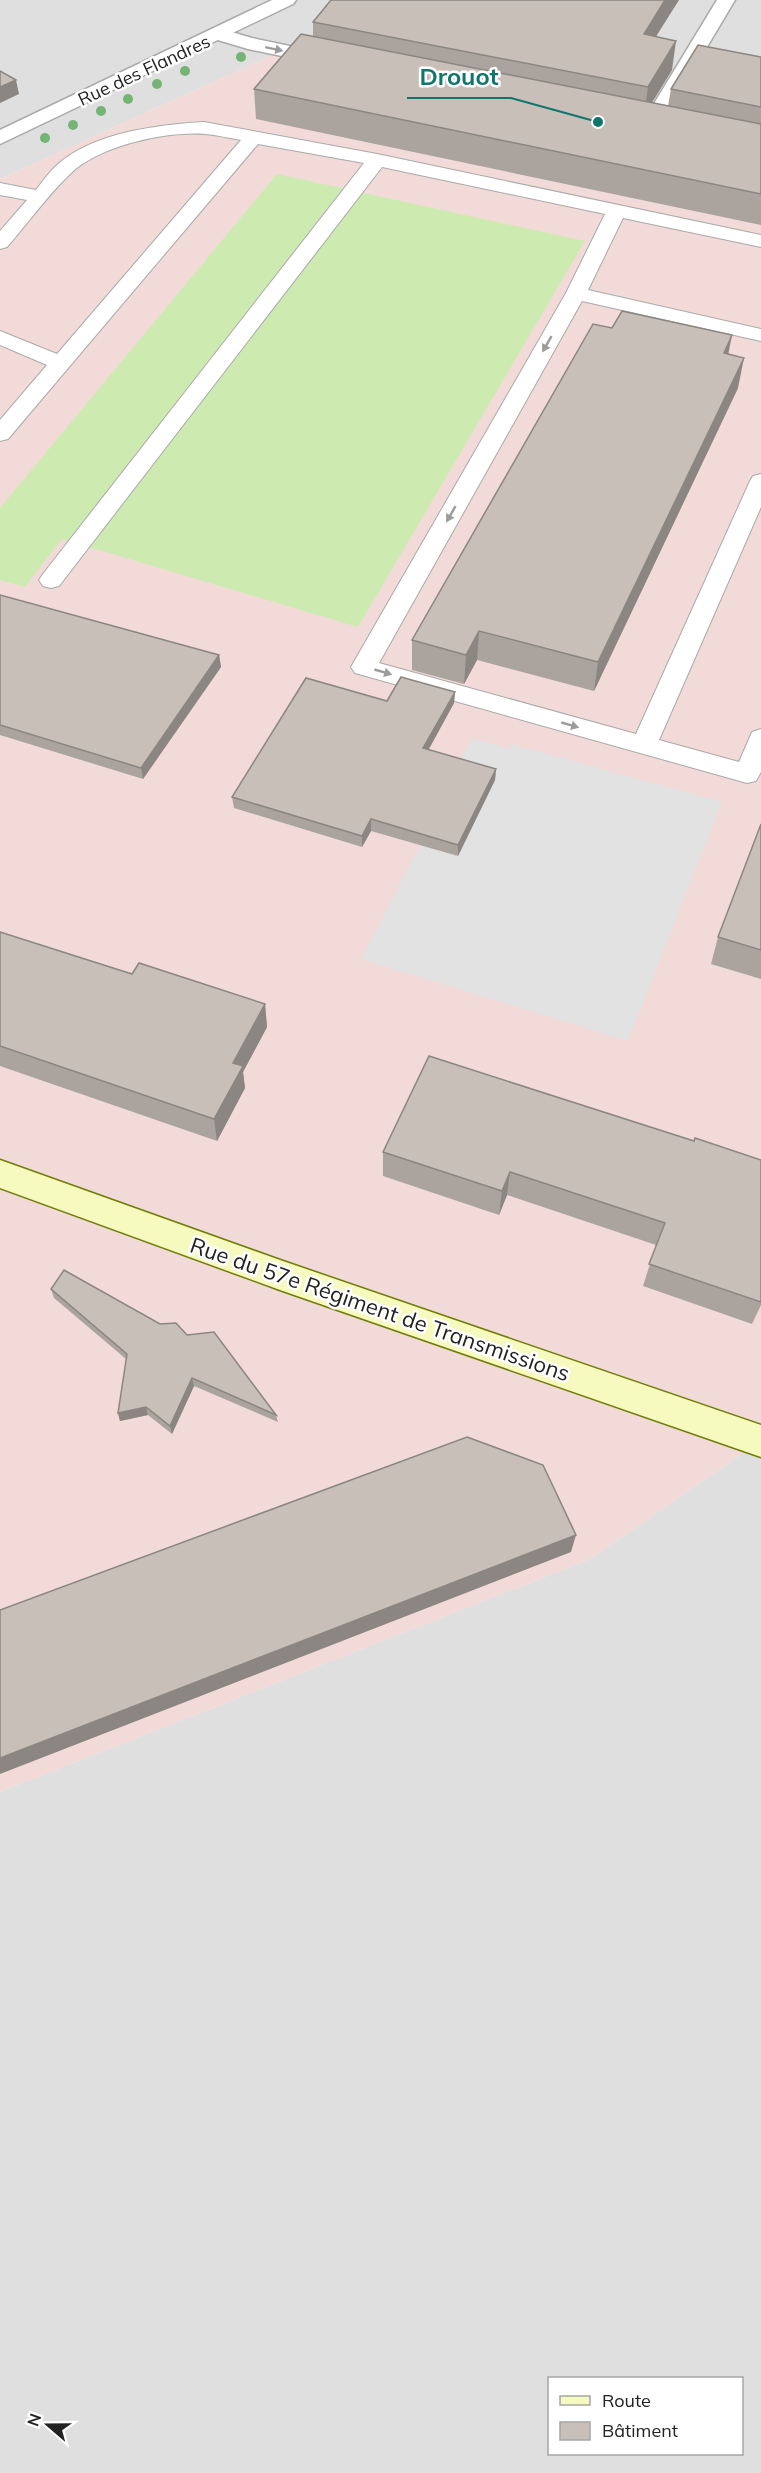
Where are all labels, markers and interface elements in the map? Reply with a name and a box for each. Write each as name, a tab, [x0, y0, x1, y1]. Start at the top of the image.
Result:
street label: Rue des Flandres	[74, 29, 214, 111]
one-way arrow	[265, 45, 284, 54]
callout: Drouot	[407, 56, 511, 98]
text: Drouot	[419, 61, 499, 91]
one-way arrow	[542, 336, 552, 353]
one-way arrow	[446, 506, 456, 523]
one-way arrow	[374, 668, 392, 677]
one-way arrow	[562, 721, 580, 730]
street label: Rue du 57e Régiment de Transmissions	[186, 1231, 574, 1387]
legend	[548, 2377, 743, 2455]
text: Route	[602, 2389, 651, 2412]
north arrow	[18, 2395, 78, 2455]
text: N	[22, 2411, 45, 2429]
text: Bâtiment	[602, 2419, 678, 2442]

